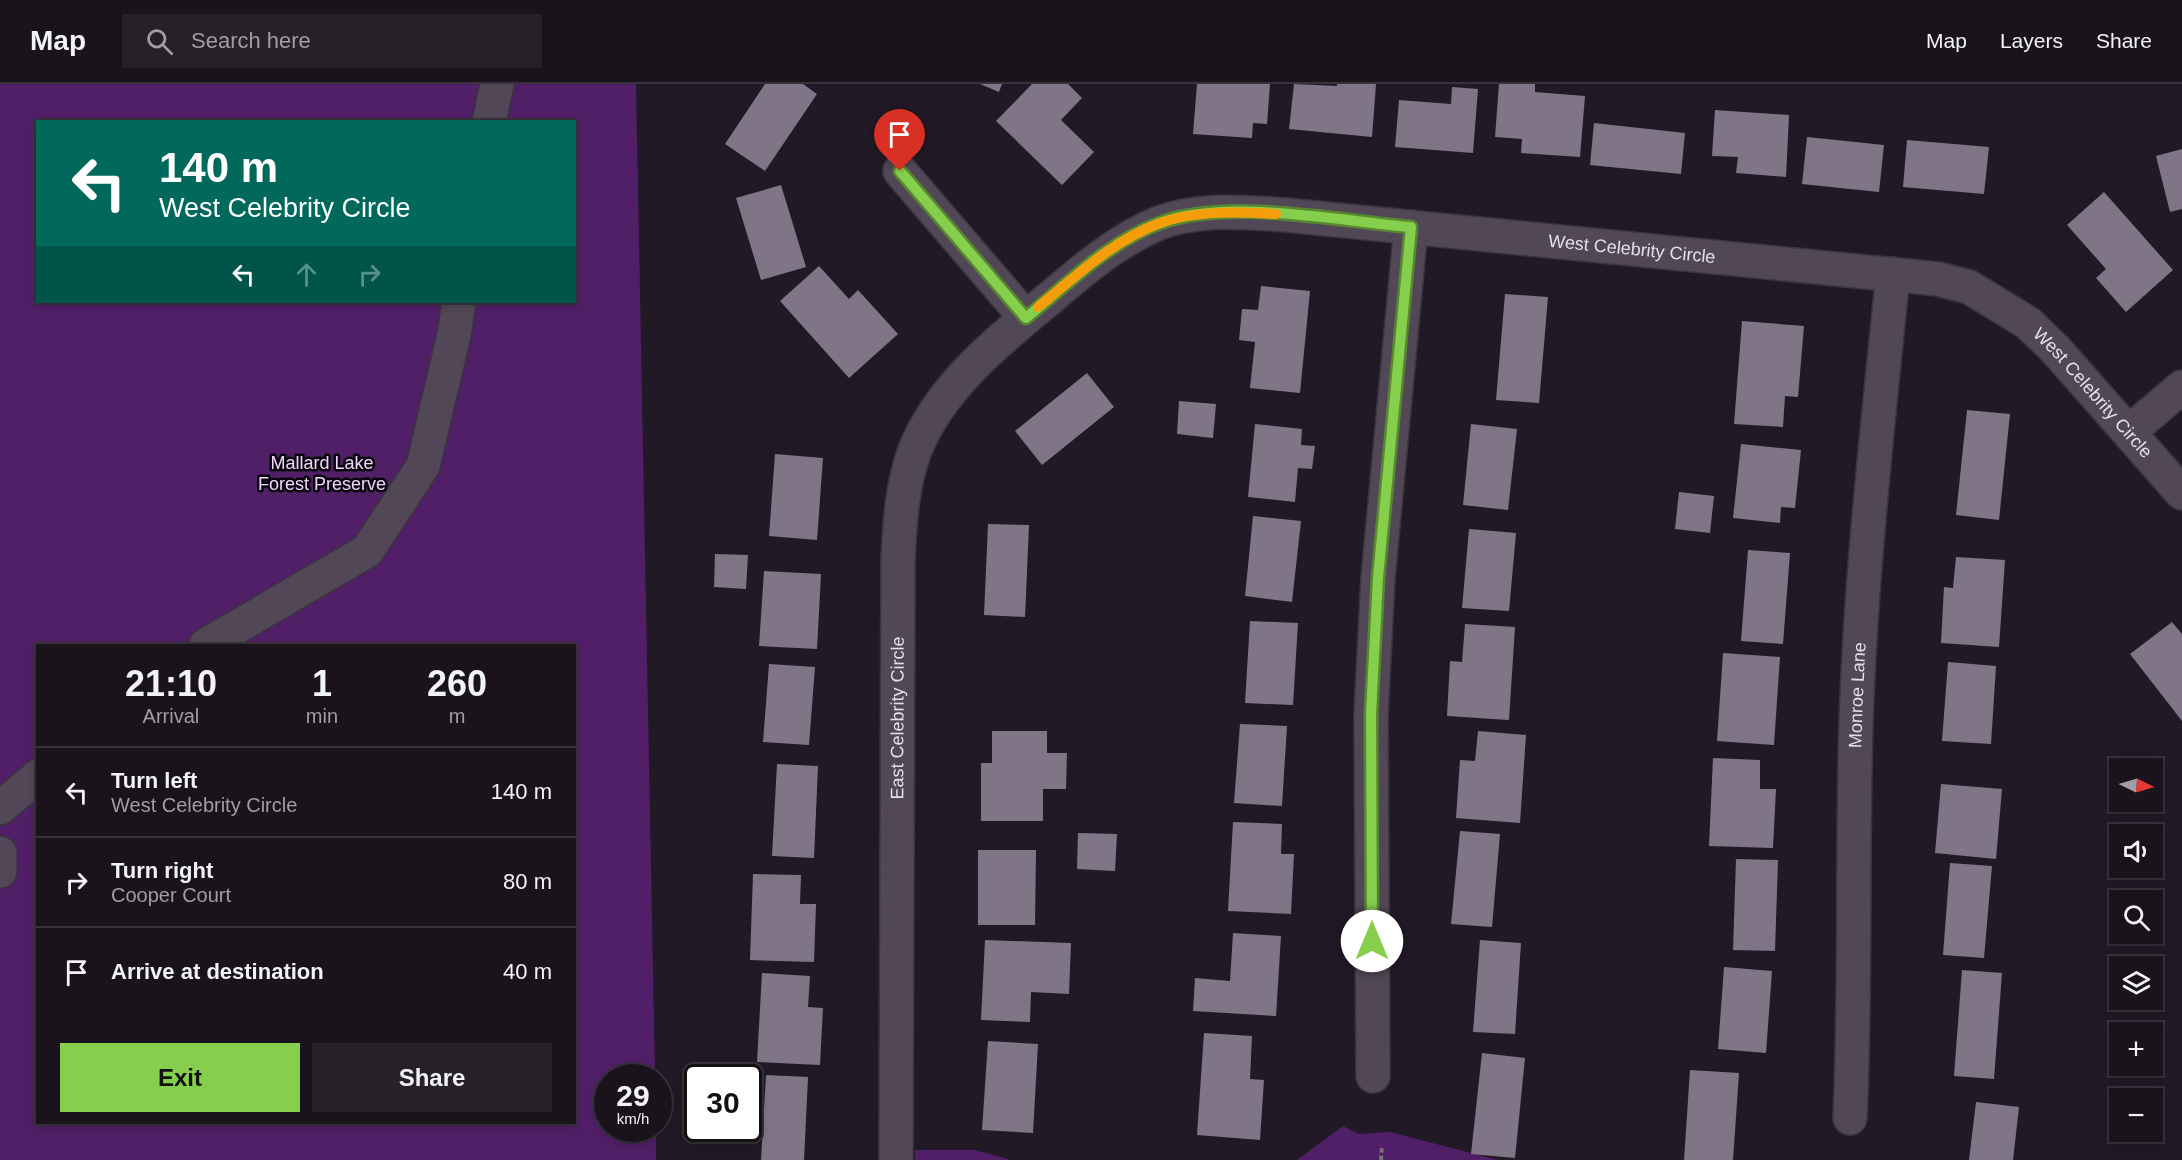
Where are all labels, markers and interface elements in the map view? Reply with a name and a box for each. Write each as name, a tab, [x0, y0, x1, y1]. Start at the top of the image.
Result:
search box	[122, 14, 542, 68]
text: Map	[30, 25, 86, 56]
icon: search	[143, 25, 176, 58]
text: Search here	[191, 28, 311, 53]
text: Map	[1926, 29, 1967, 52]
text: Layers	[2000, 29, 2063, 52]
text: Share	[2096, 29, 2152, 52]
pin	[874, 109, 925, 171]
icon: arrive	[883, 118, 916, 151]
icon: left	[60, 144, 138, 222]
text: 140 m	[159, 144, 278, 191]
text: West Celebrity Circle	[159, 193, 411, 223]
street label: West Celebrity Circle	[1547, 231, 1716, 267]
icon: left	[227, 258, 260, 291]
icon: ahead	[290, 258, 323, 291]
icon: right	[353, 258, 386, 291]
street label: West Celebrity Circle	[2029, 324, 2156, 462]
park label: Mallard Lake Forest Preserve	[258, 453, 386, 494]
street label: East Celebrity Circle	[887, 636, 908, 800]
street label: Monroe Lane	[1845, 641, 1870, 748]
text: 21:10	[125, 663, 217, 704]
text: 1	[312, 663, 332, 704]
text: 260	[427, 663, 487, 704]
text: Arrival	[143, 705, 199, 727]
text: min	[306, 705, 338, 727]
text: m	[449, 705, 465, 727]
north arrow	[2109, 758, 2163, 812]
map controls	[2109, 758, 2163, 1142]
text: Turn left	[111, 768, 197, 793]
icon: left	[60, 776, 93, 809]
text: 140 m	[491, 779, 552, 804]
text: West Celebrity Circle	[111, 794, 297, 816]
button: sound	[2109, 824, 2163, 878]
text: Turn right	[111, 858, 213, 883]
icon: right	[60, 866, 93, 899]
text: 80 m	[503, 869, 552, 894]
text: Cooper Court	[111, 884, 231, 906]
button: search	[2109, 890, 2163, 944]
position arrow	[1340, 909, 1404, 973]
icon: arrive	[60, 956, 93, 989]
button: layers	[2109, 956, 2163, 1010]
text: Arrive at destination	[111, 959, 324, 984]
text: 40 m	[503, 959, 552, 984]
button: +	[2109, 1022, 2163, 1076]
button: Exit	[60, 1043, 300, 1112]
button: Share	[312, 1043, 552, 1112]
speed limit sign: 30	[684, 1064, 762, 1142]
text: 29	[616, 1079, 650, 1112]
button: −	[2109, 1088, 2163, 1142]
text: km/h	[617, 1110, 649, 1127]

